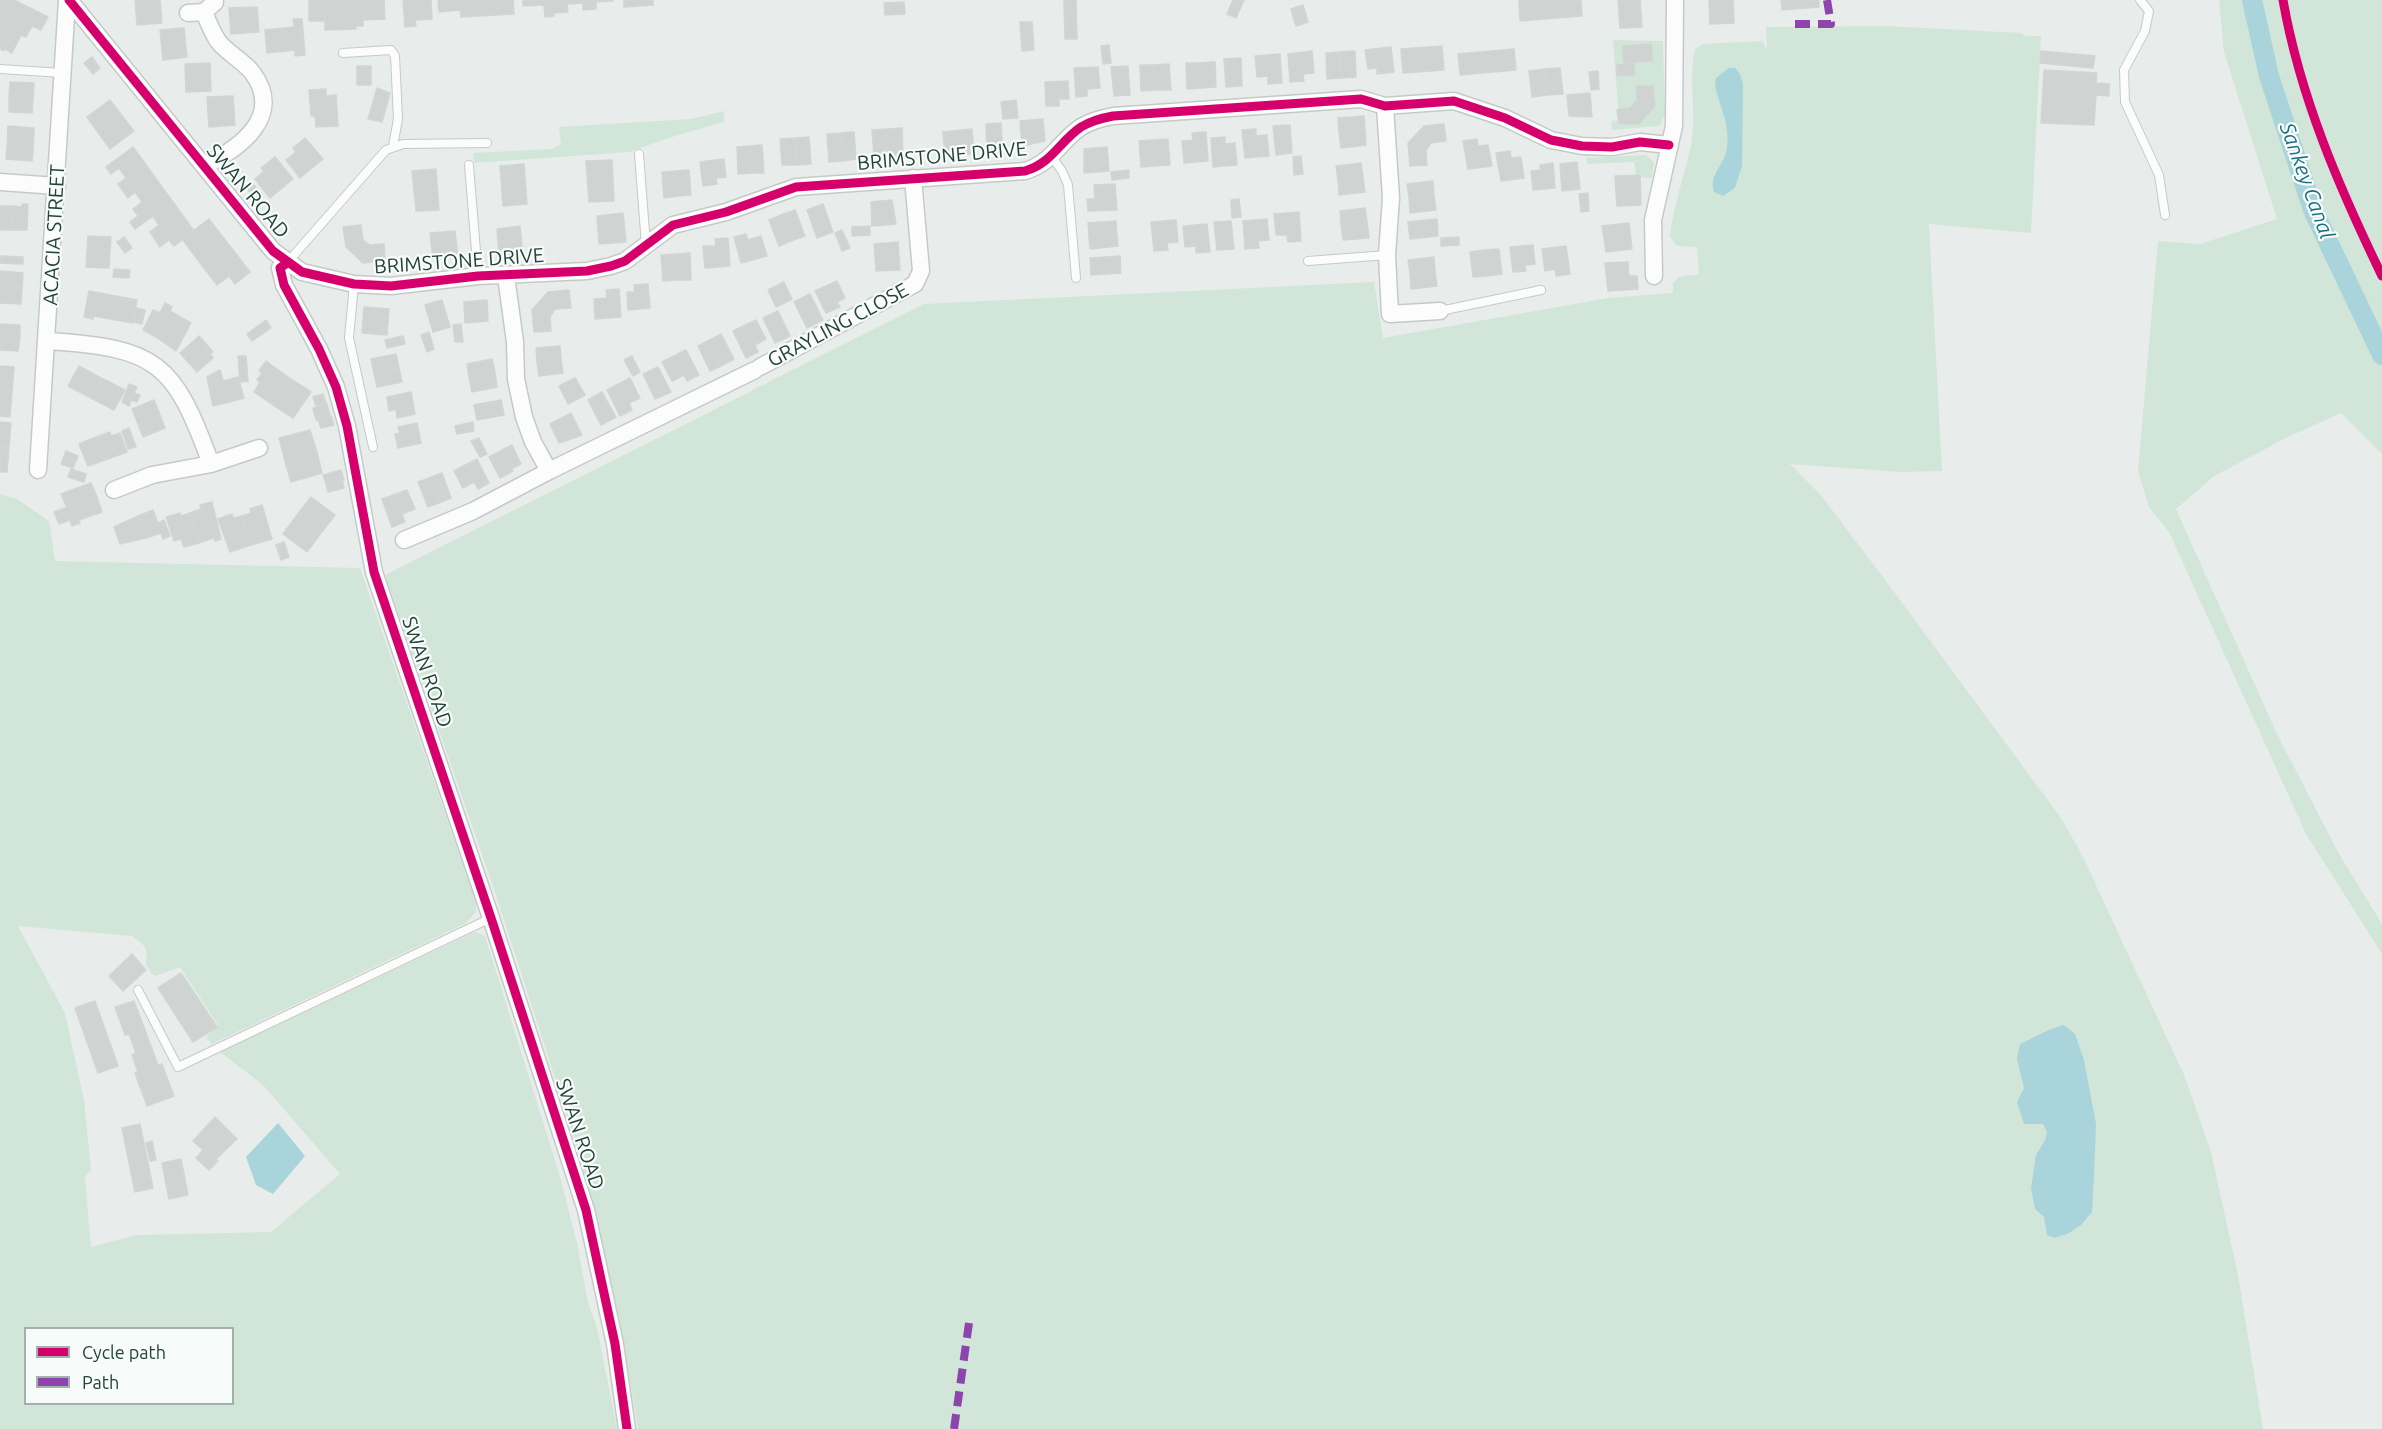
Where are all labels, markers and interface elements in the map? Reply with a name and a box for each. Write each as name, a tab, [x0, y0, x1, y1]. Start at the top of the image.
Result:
water label: Sankey Canal	[2274, 119, 2340, 243]
street label: BRIMSTONE DRIVE	[856, 137, 1028, 175]
street label: SWAN ROAD	[202, 139, 294, 243]
street label: ACACIA STREET	[38, 164, 70, 306]
street label: BRIMSTONE DRIVE	[373, 243, 545, 279]
street label: GRAYLING CLOSE	[764, 278, 912, 372]
street label: SWAN ROAD	[397, 614, 457, 730]
street label: SWAN ROAD	[551, 1075, 609, 1193]
legend	[24, 1327, 234, 1405]
text: Cycle path	[82, 1342, 166, 1362]
text: Path	[82, 1372, 119, 1392]

